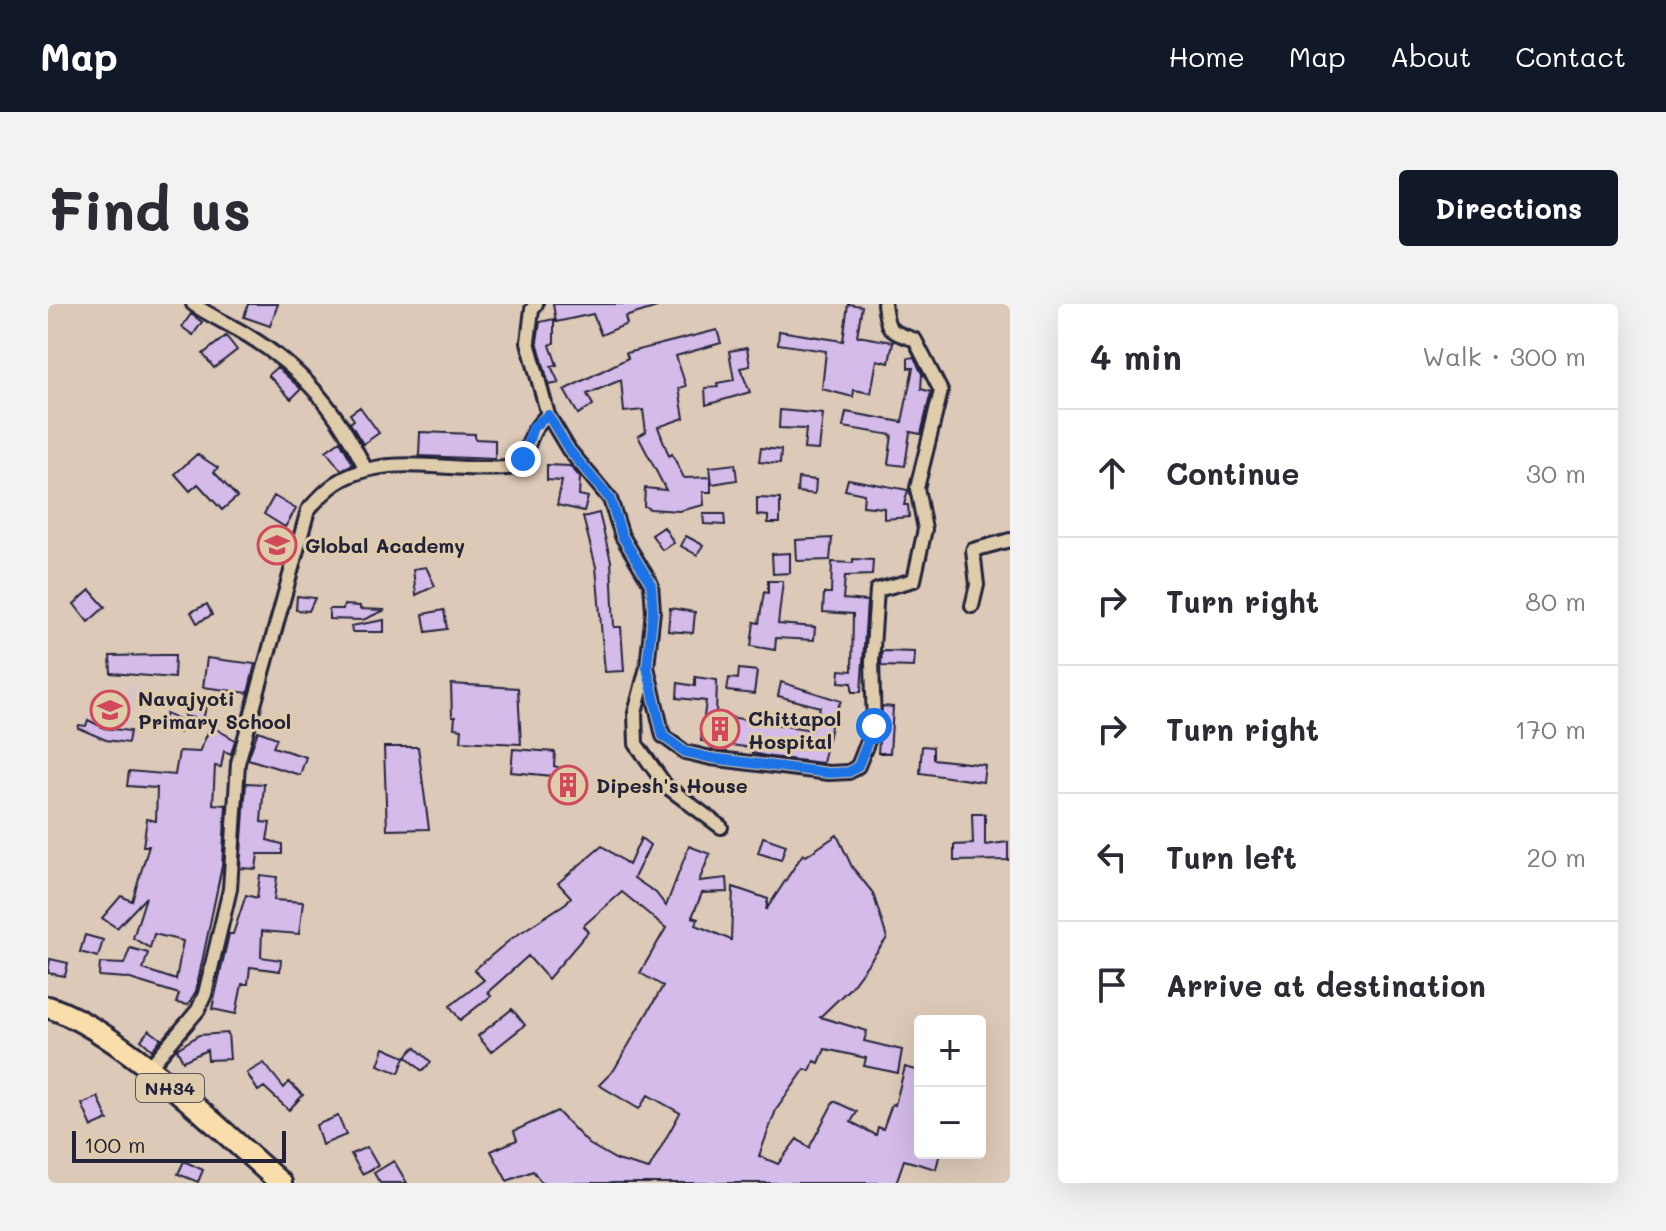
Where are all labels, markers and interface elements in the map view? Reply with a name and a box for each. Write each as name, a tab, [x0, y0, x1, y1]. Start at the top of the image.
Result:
text: Map	[40, 31, 118, 81]
text: Home	[1169, 38, 1245, 74]
text: Map	[1289, 38, 1346, 74]
text: About	[1390, 38, 1471, 74]
text: Contact	[1515, 38, 1626, 74]
button: Directions	[1399, 170, 1618, 246]
text: Find us	[48, 172, 251, 245]
text: 4 min	[1090, 334, 1182, 379]
text: Walk · 300 m	[1422, 339, 1586, 373]
route end	[505, 441, 541, 477]
icon: ahead	[1090, 451, 1134, 495]
text: Continue	[1166, 453, 1299, 493]
text: 30 m	[1526, 456, 1586, 490]
school or university icon: Global Academy	[256, 524, 298, 566]
place label: Global Academy	[305, 532, 465, 558]
icon: right	[1090, 579, 1134, 623]
text: Turn right	[1166, 581, 1319, 621]
text: 80 m	[1525, 584, 1586, 618]
place label: Navajyoti Primary School	[138, 685, 291, 734]
school or university icon: Navajyoti Primary School	[89, 689, 131, 731]
place label: Chittapol Hospital	[748, 705, 841, 754]
icon: right	[1090, 707, 1134, 751]
building icon: Chittapol Hospital	[699, 708, 741, 750]
route start	[856, 708, 892, 744]
text: Turn right	[1166, 709, 1319, 749]
text: 170 m	[1515, 712, 1586, 746]
building icon: Dipesh's House	[547, 764, 589, 806]
place label: Dipesh's House	[596, 772, 748, 798]
icon: left	[1090, 835, 1134, 879]
text: Turn left	[1166, 837, 1297, 877]
text: 20 m	[1526, 840, 1586, 874]
icon: arrive	[1090, 963, 1134, 1007]
text: Arrive at destination	[1166, 965, 1486, 1005]
map controls	[914, 1015, 986, 1159]
button: +	[914, 1015, 986, 1087]
road number: NH34	[136, 1074, 204, 1102]
button: −	[914, 1087, 986, 1159]
scale bar	[72, 1127, 286, 1163]
text: 100 m	[84, 1130, 146, 1159]

